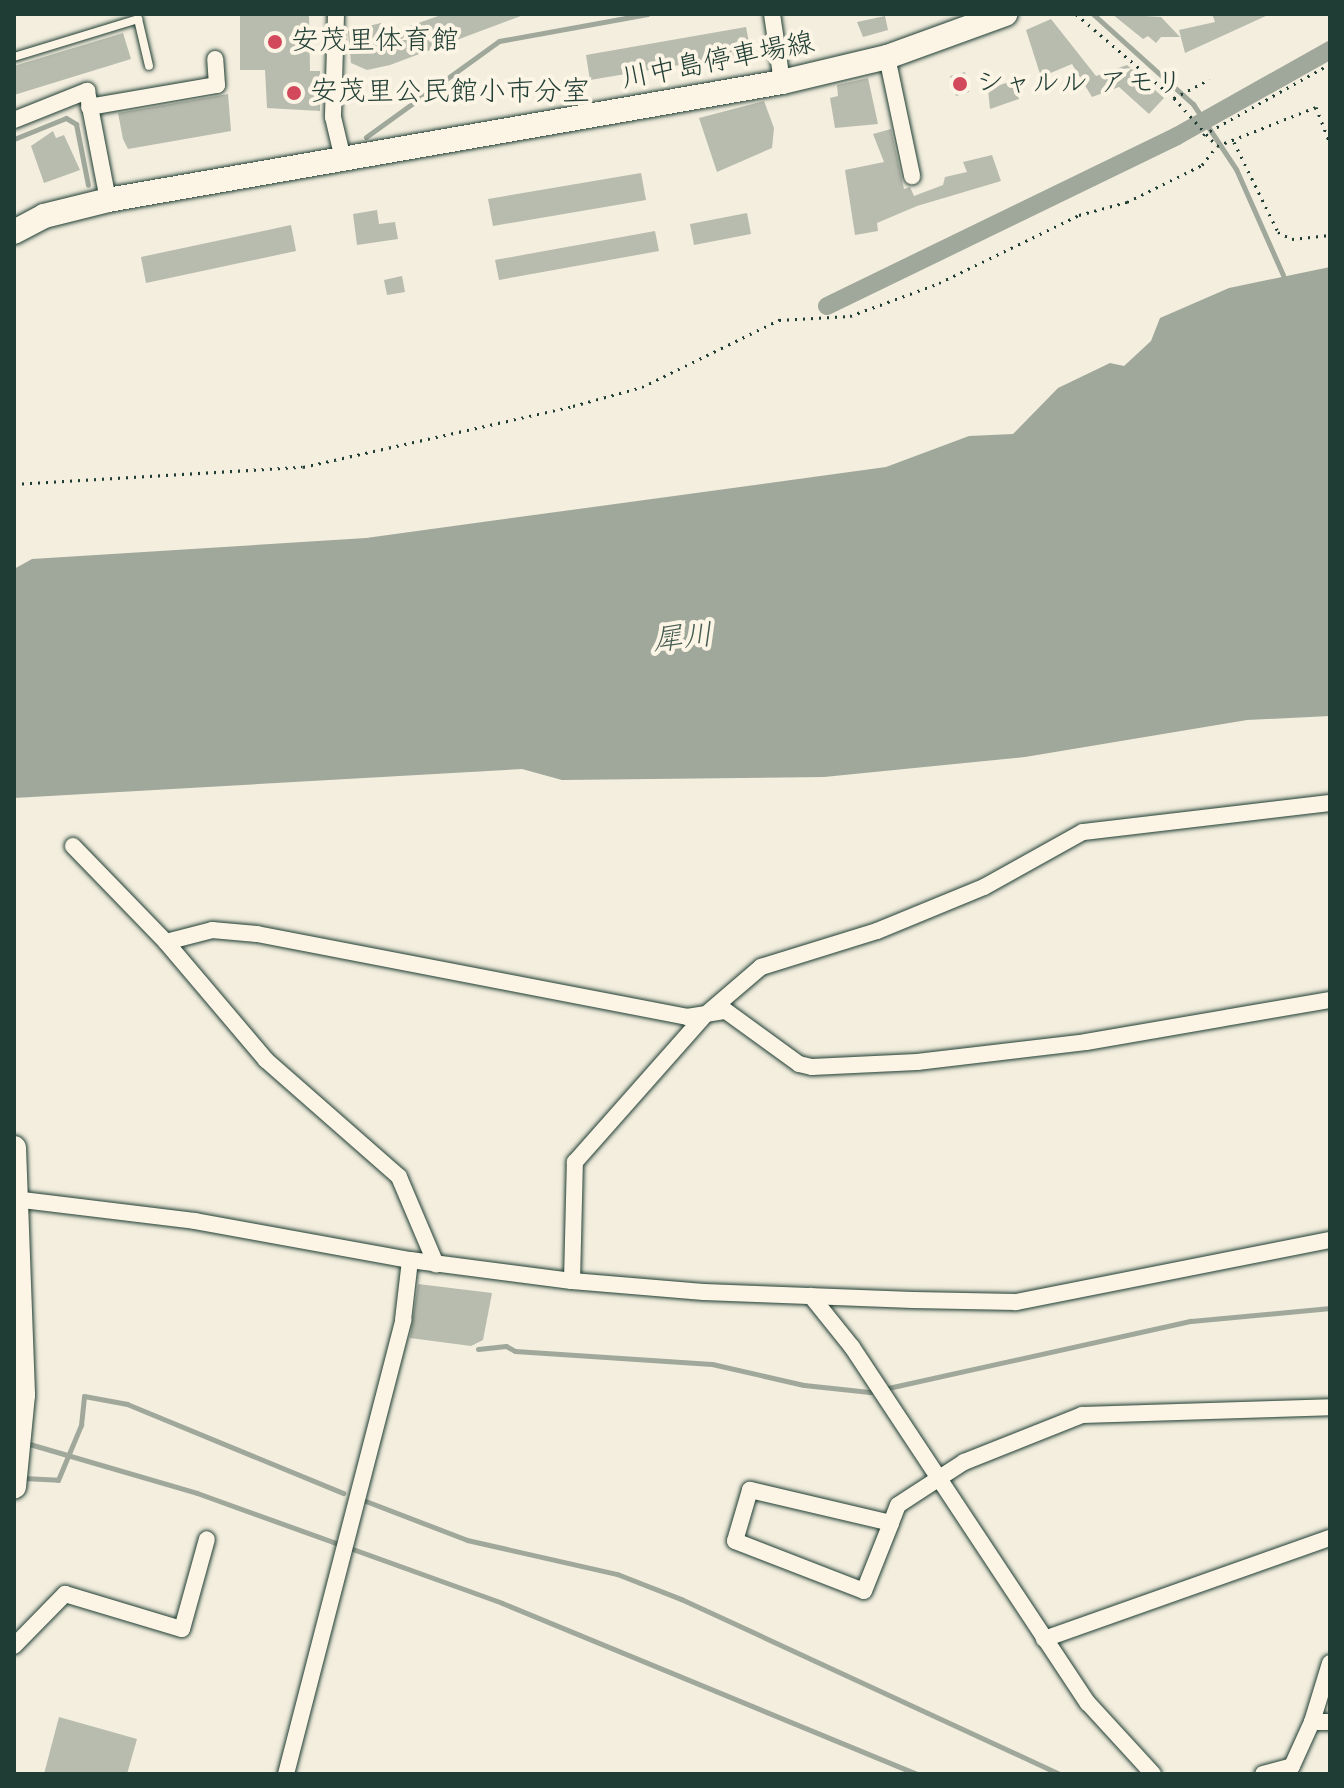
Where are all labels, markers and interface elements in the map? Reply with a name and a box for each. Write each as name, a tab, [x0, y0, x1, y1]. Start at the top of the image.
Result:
place label: 安茂里体育館	[291, 25, 459, 59]
street label: 川中島停車場線	[619, 27, 817, 97]
marker: 安茂里体育館	[266, 33, 284, 51]
place label: シャルル アモリ	[976, 67, 1183, 101]
marker: シャルル アモリ	[951, 75, 969, 93]
place label: 安茂里公民館小市分室	[310, 76, 590, 110]
marker: 安茂里公民館小市分室	[285, 84, 303, 102]
water label: 犀川	[651, 618, 715, 660]

